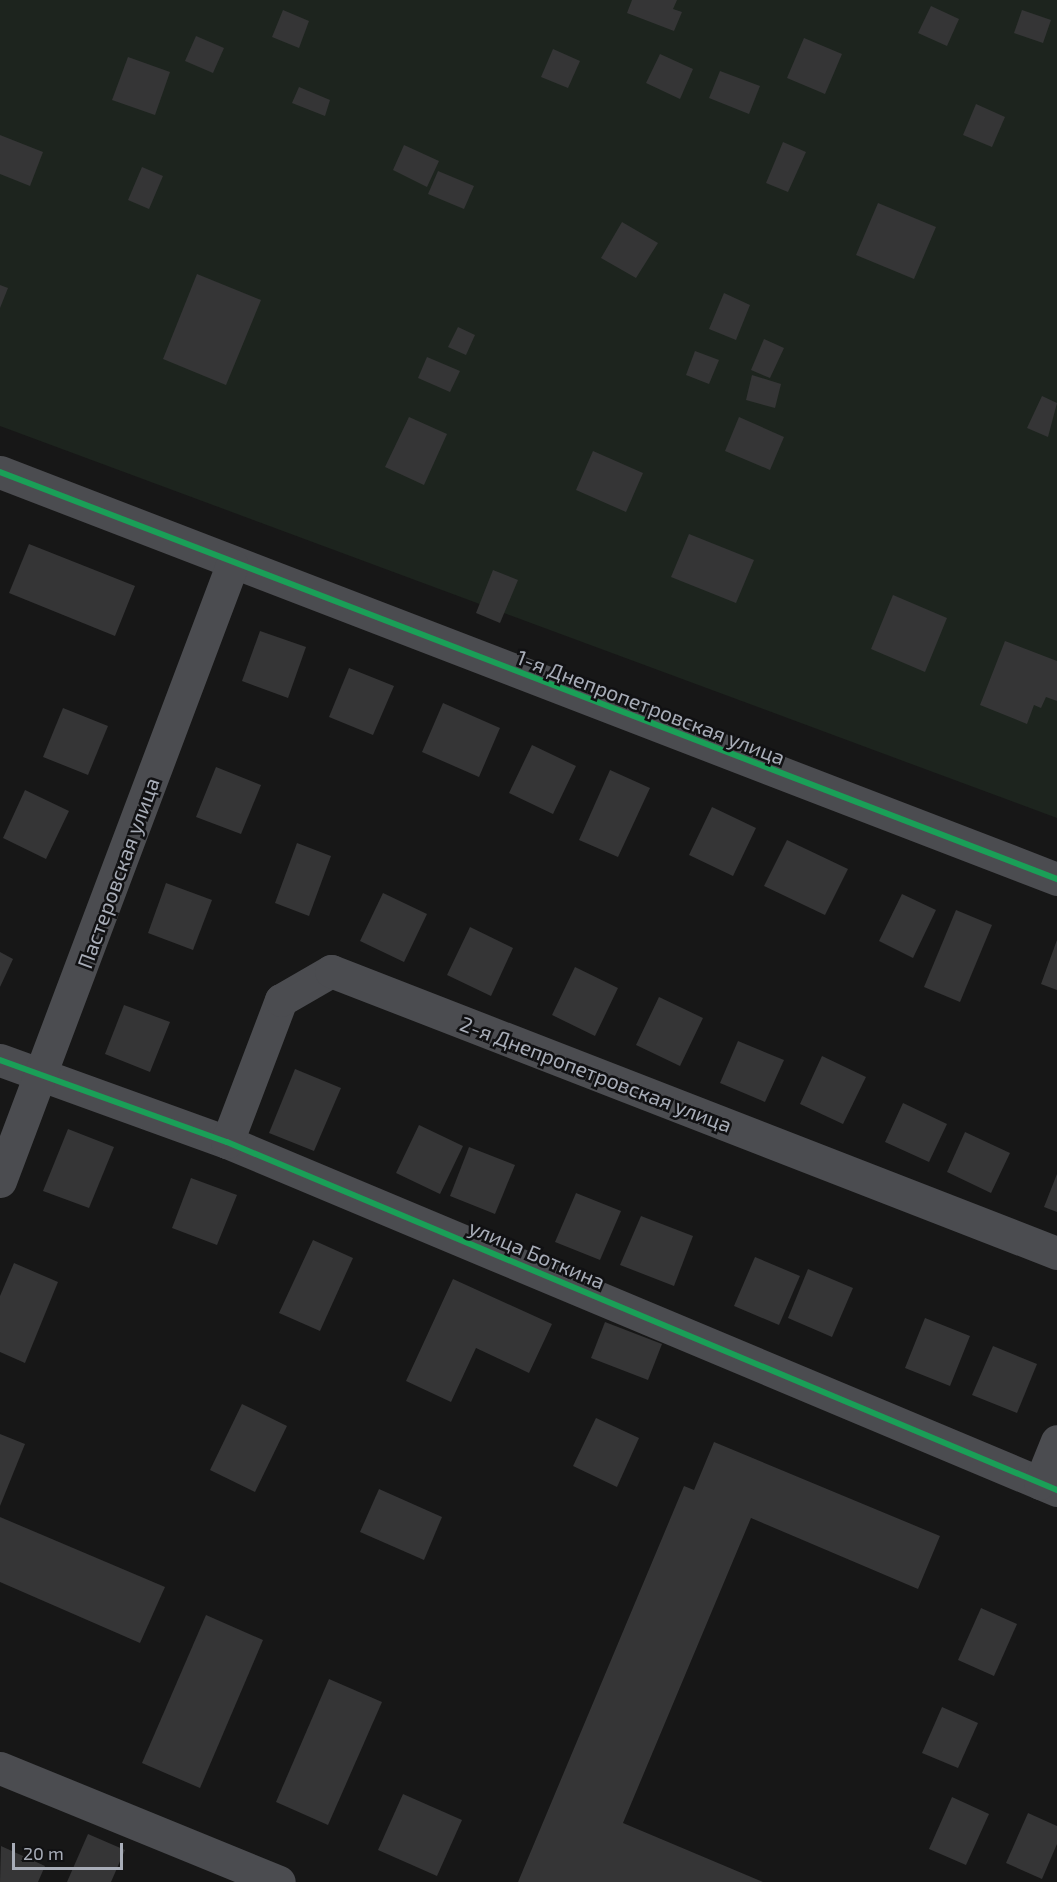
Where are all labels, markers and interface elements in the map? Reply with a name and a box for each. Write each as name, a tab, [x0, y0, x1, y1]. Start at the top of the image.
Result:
street label: 1-я Днепропетровская улица	[513, 644, 789, 770]
street label: Пастеровская улица	[72, 774, 164, 972]
street label: 2-я Днепропетровская улица	[457, 1010, 735, 1138]
street label: улица Боткина	[465, 1214, 609, 1294]
scale bar	[15, 1831, 126, 1869]
text: 20 m	[23, 1842, 64, 1864]

